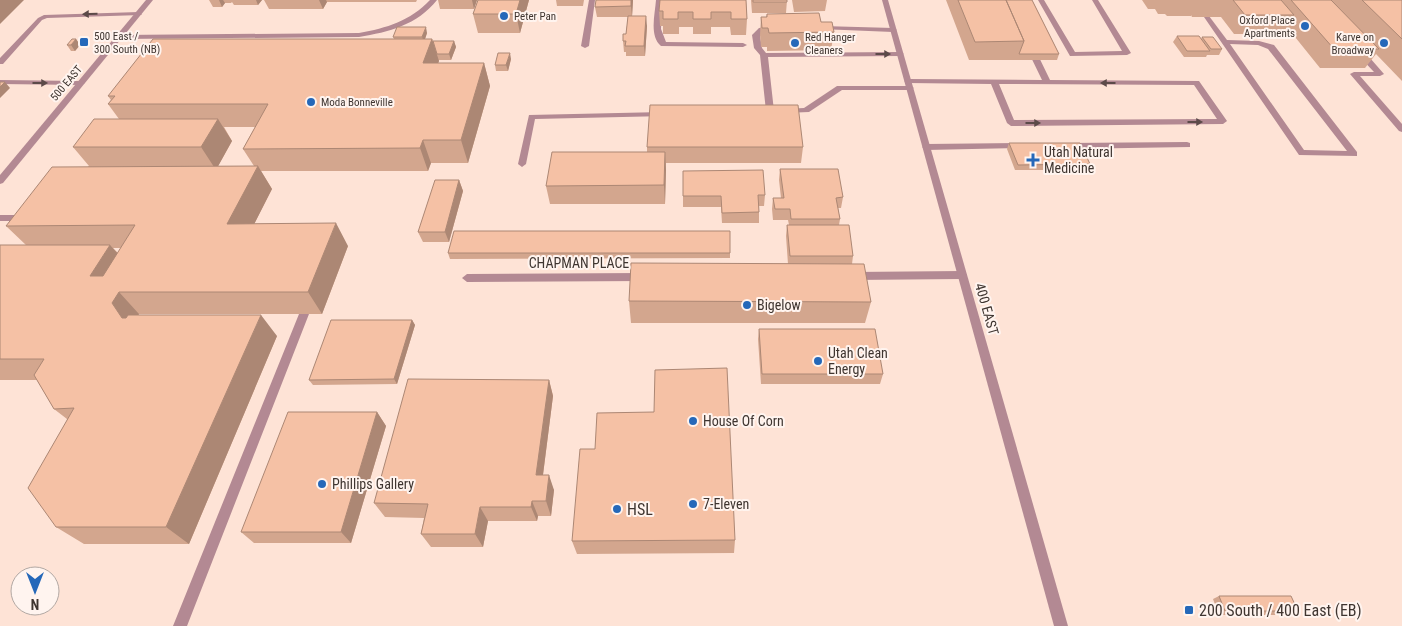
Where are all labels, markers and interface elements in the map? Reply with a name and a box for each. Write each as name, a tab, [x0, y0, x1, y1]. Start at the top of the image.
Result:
one-way arrow	[82, 10, 98, 18]
marker: Peter Pan	[498, 10, 510, 22]
place label: Peter Pan	[514, 10, 556, 23]
place label: Oxford Place Apartments	[1239, 14, 1295, 40]
marker: Oxford Place Apartments	[1299, 20, 1311, 32]
place label: 500 East / 300 South (NB)	[94, 30, 160, 56]
place label: Red Hanger Cleaners	[805, 31, 856, 57]
place label: Karve on Broadway	[1332, 31, 1374, 57]
marker: 500 East / 300 South (NB)	[78, 36, 90, 48]
marker: Red Hanger Cleaners	[789, 37, 801, 49]
marker: Karve on Broadway	[1378, 37, 1390, 49]
one-way arrow	[875, 50, 891, 58]
street label: 500 EAST	[48, 63, 85, 104]
one-way arrow	[33, 79, 49, 87]
one-way arrow	[1100, 79, 1116, 87]
marker: Moda Bonneville	[305, 96, 317, 108]
place label: Moda Bonneville	[321, 96, 393, 109]
one-way arrow	[1188, 117, 1204, 125]
one-way arrow	[1025, 118, 1041, 126]
place label: Utah Natural Medicine	[1044, 144, 1113, 176]
marker: Utah Natural Medicine	[1026, 153, 1040, 167]
street label: CHAPMAN PLACE	[529, 255, 629, 271]
street label: 400 EAST	[972, 281, 1002, 337]
place label: Bigelow	[757, 297, 801, 313]
marker: Bigelow	[741, 299, 753, 311]
place label: Utah Clean Energy	[828, 345, 888, 377]
marker: Utah Clean Energy	[812, 355, 824, 367]
place label: House Of Corn	[703, 413, 784, 429]
marker: House Of Corn	[687, 415, 699, 427]
place label: Phillips Gallery	[332, 476, 414, 492]
marker: Phillips Gallery	[316, 478, 328, 490]
place label: 7-Eleven	[703, 496, 749, 512]
marker: 7-Eleven	[687, 498, 699, 510]
place label: HSL	[627, 500, 653, 519]
marker: HSL	[611, 503, 623, 515]
north arrow	[10, 566, 60, 616]
text: N	[31, 596, 39, 612]
place label: 200 South / 400 East (EB)	[1199, 601, 1362, 620]
marker: 200 South / 400 East (EB)	[1183, 604, 1195, 616]

